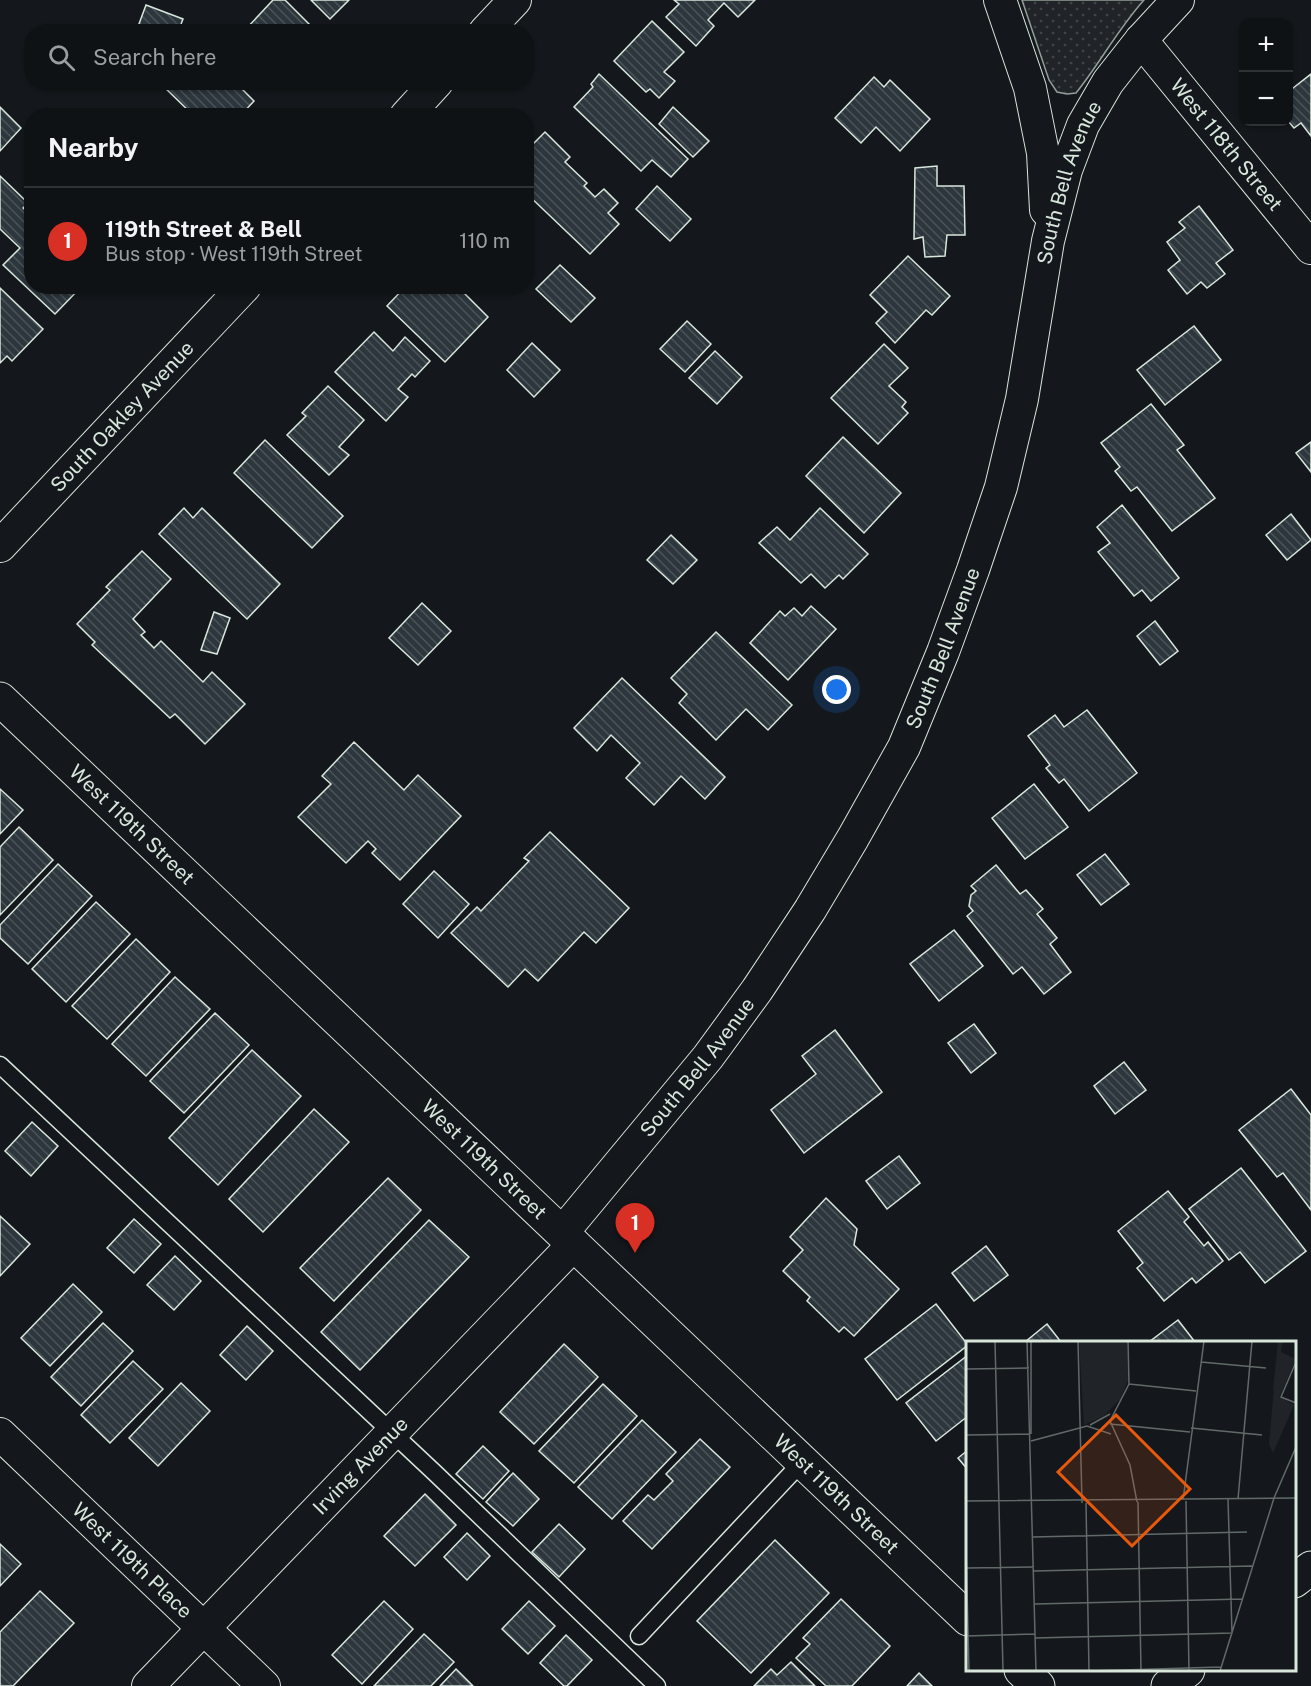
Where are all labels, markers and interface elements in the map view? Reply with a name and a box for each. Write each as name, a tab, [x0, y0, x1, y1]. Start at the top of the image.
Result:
map controls	[1239, 18, 1293, 126]
button: +	[1239, 18, 1293, 72]
search box	[24, 24, 534, 90]
icon: search	[45, 41, 78, 74]
text: Search here	[93, 44, 217, 70]
button: −	[1239, 72, 1293, 126]
street label: West 118th Street	[1165, 73, 1288, 216]
street label: South Bell Avenue	[1032, 96, 1106, 266]
text: Nearby	[48, 132, 138, 163]
text: 119th Street & Bell	[105, 216, 302, 242]
text: 1	[63, 229, 72, 253]
text: 110 m	[459, 229, 510, 253]
text: Bus stop · West 119th Street	[105, 242, 362, 266]
street label: South Oakley Avenue	[45, 336, 199, 497]
street label: South Bell Avenue	[901, 564, 985, 732]
your location	[822, 675, 851, 704]
street label: West 119th Street	[64, 759, 199, 889]
street label: South Bell Avenue	[635, 993, 759, 1142]
street label: West 119th Street	[417, 1094, 552, 1224]
pin: 1	[616, 1204, 654, 1253]
inset map	[966, 1341, 1296, 1671]
street label: Irving Avenue	[308, 1412, 413, 1520]
street label: West 119th Street	[769, 1429, 904, 1559]
street label: West 119th Place	[67, 1498, 197, 1623]

